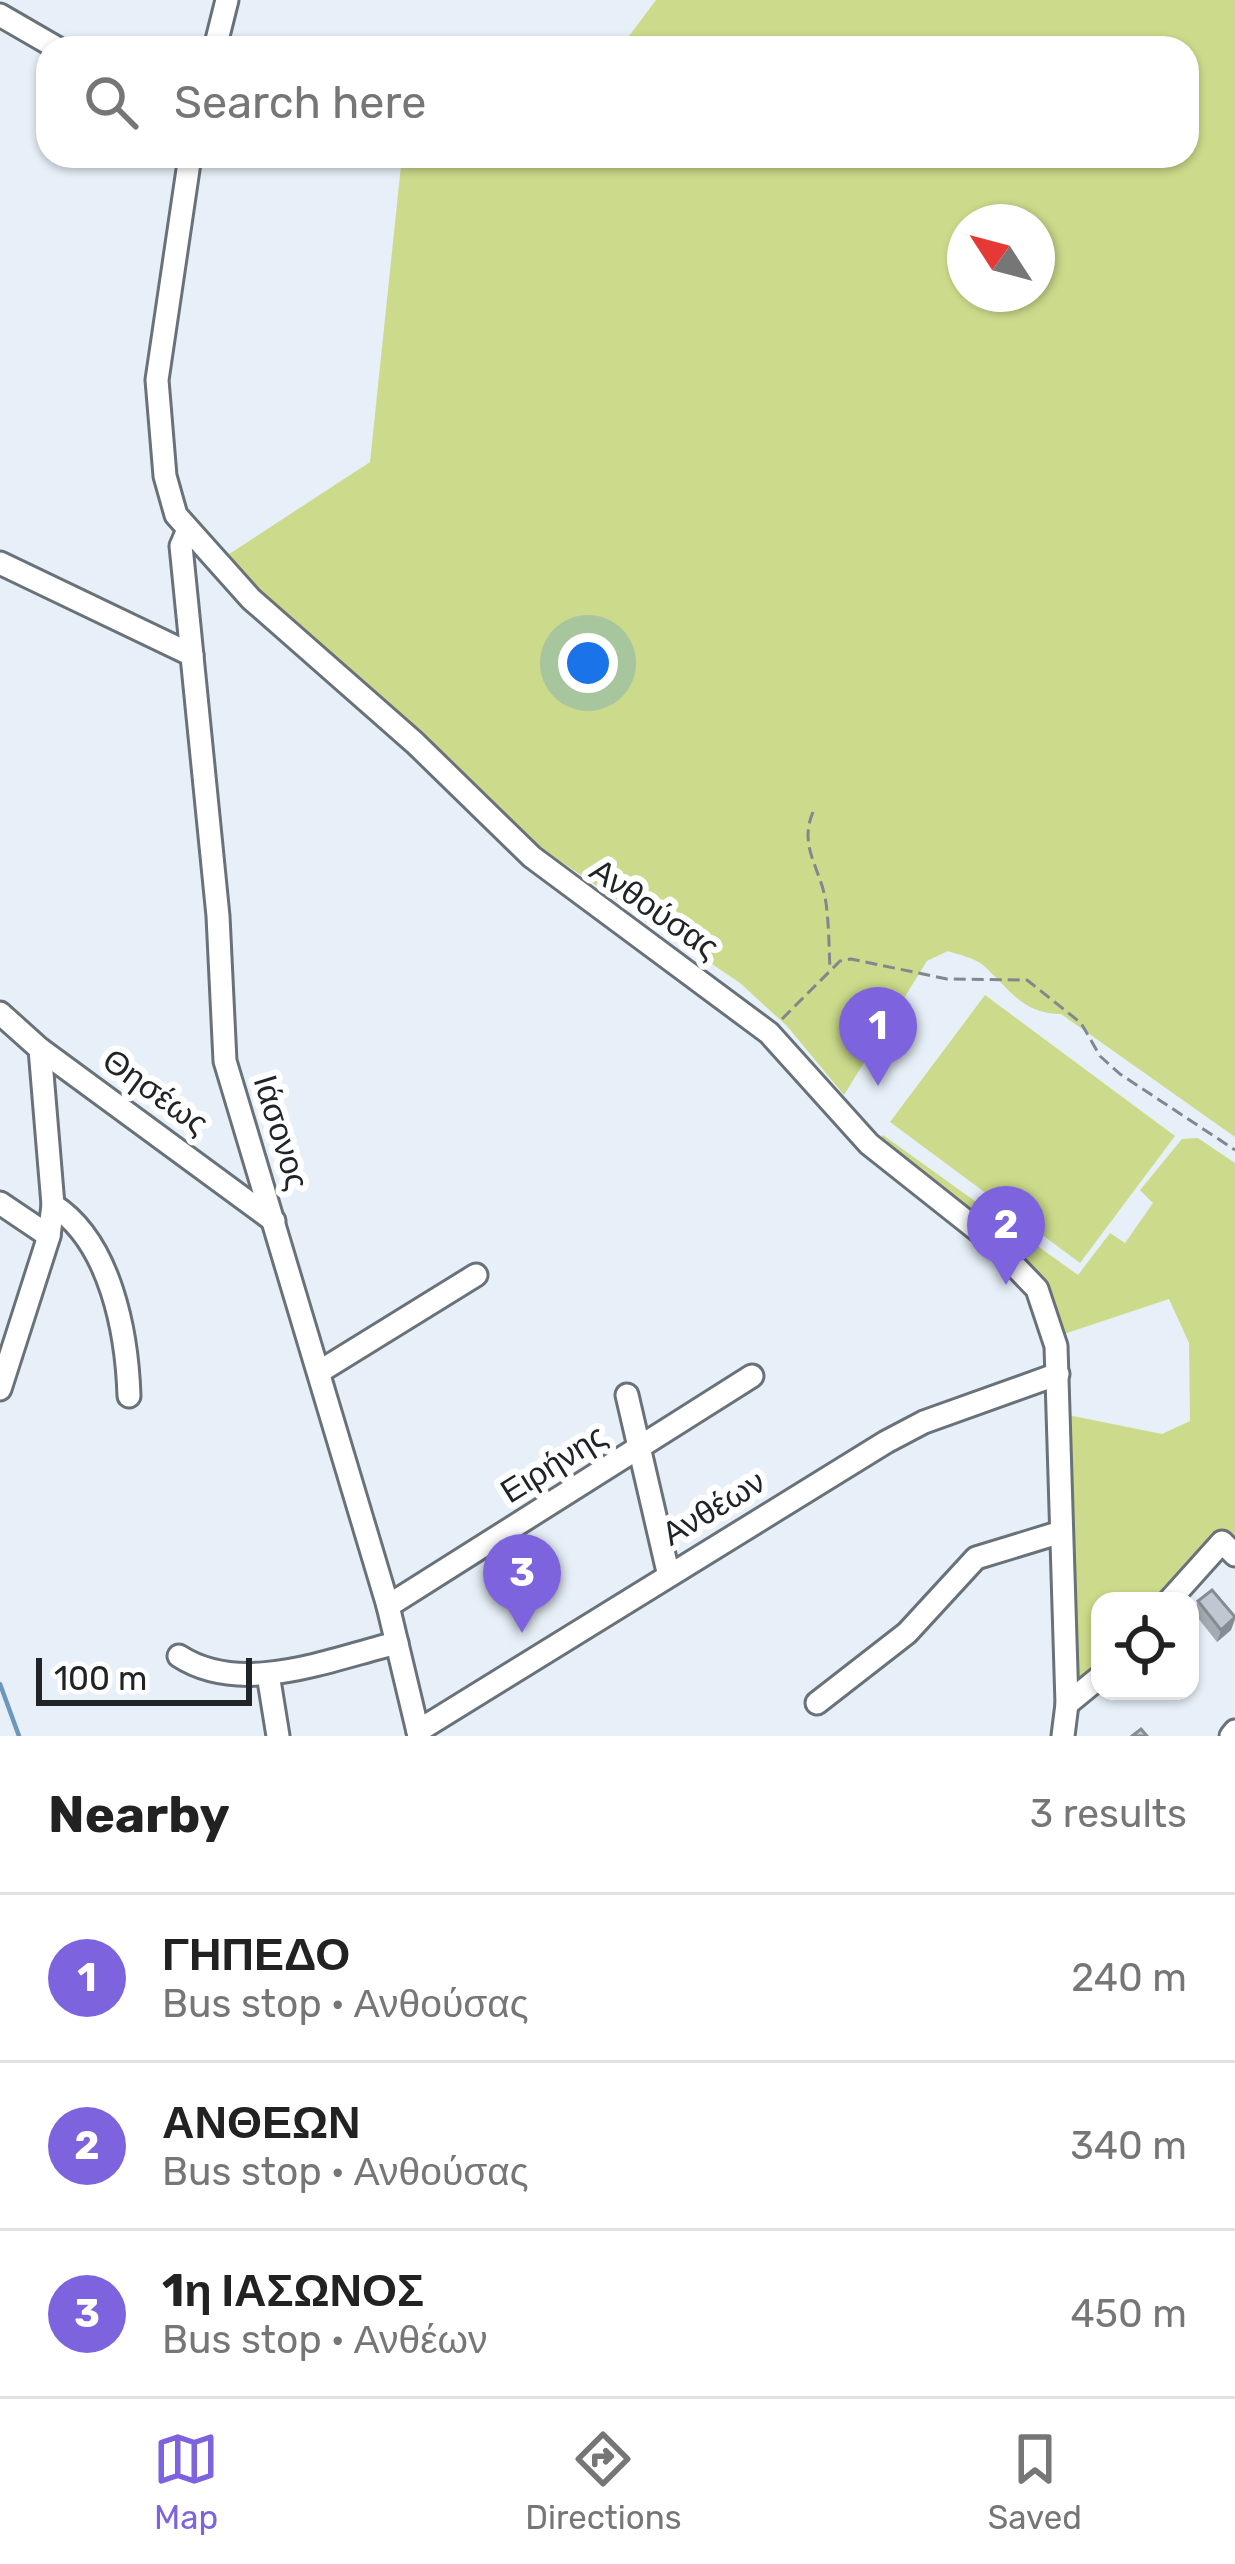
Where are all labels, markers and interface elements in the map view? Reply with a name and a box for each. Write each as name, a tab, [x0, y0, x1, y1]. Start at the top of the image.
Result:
search box	[36, 36, 1199, 168]
icon: search	[78, 69, 144, 135]
text: Search here	[174, 76, 426, 129]
north arrow	[947, 204, 1055, 312]
your location	[558, 633, 618, 693]
street label: Ανθούσας	[583, 850, 727, 967]
pin: 1	[839, 987, 917, 1086]
street label: Θησέως	[95, 1040, 216, 1143]
street label: Ιάσονος	[246, 1070, 317, 1194]
pin: 2	[967, 1186, 1045, 1285]
street label: Ειρήνης	[493, 1416, 613, 1511]
street label: Ανθέων	[655, 1462, 772, 1553]
pin: 3	[483, 1534, 561, 1633]
map controls	[1091, 1592, 1199, 1700]
button: locate	[1091, 1592, 1199, 1700]
scale bar	[36, 1652, 252, 1705]
text: 100 m	[54, 1659, 147, 1698]
text: Nearby	[48, 1784, 230, 1845]
text: 3 results	[1030, 1791, 1187, 1837]
text: ΓΗΠΕΔΟ	[162, 1928, 350, 1981]
text: 1	[77, 1955, 97, 2001]
text: 240 m	[1071, 1955, 1187, 2001]
text: Bus stop · Ανθούσας	[162, 1981, 529, 2027]
text: ΑΝΘΕΩΝ	[162, 2096, 361, 2149]
text: 2	[74, 2123, 100, 2169]
text: 340 m	[1070, 2123, 1187, 2169]
text: Bus stop · Ανθούσας	[162, 2149, 529, 2195]
text: 1η ΙΑΣΩΝΟΣ	[162, 2264, 424, 2317]
text: 3	[74, 2291, 100, 2337]
text: 450 m	[1071, 2291, 1187, 2337]
text: Bus stop · Ανθέων	[162, 2317, 488, 2363]
tab: Map	[153, 2426, 219, 2537]
tab: Directions	[525, 2426, 682, 2537]
tab: Saved	[988, 2426, 1082, 2537]

